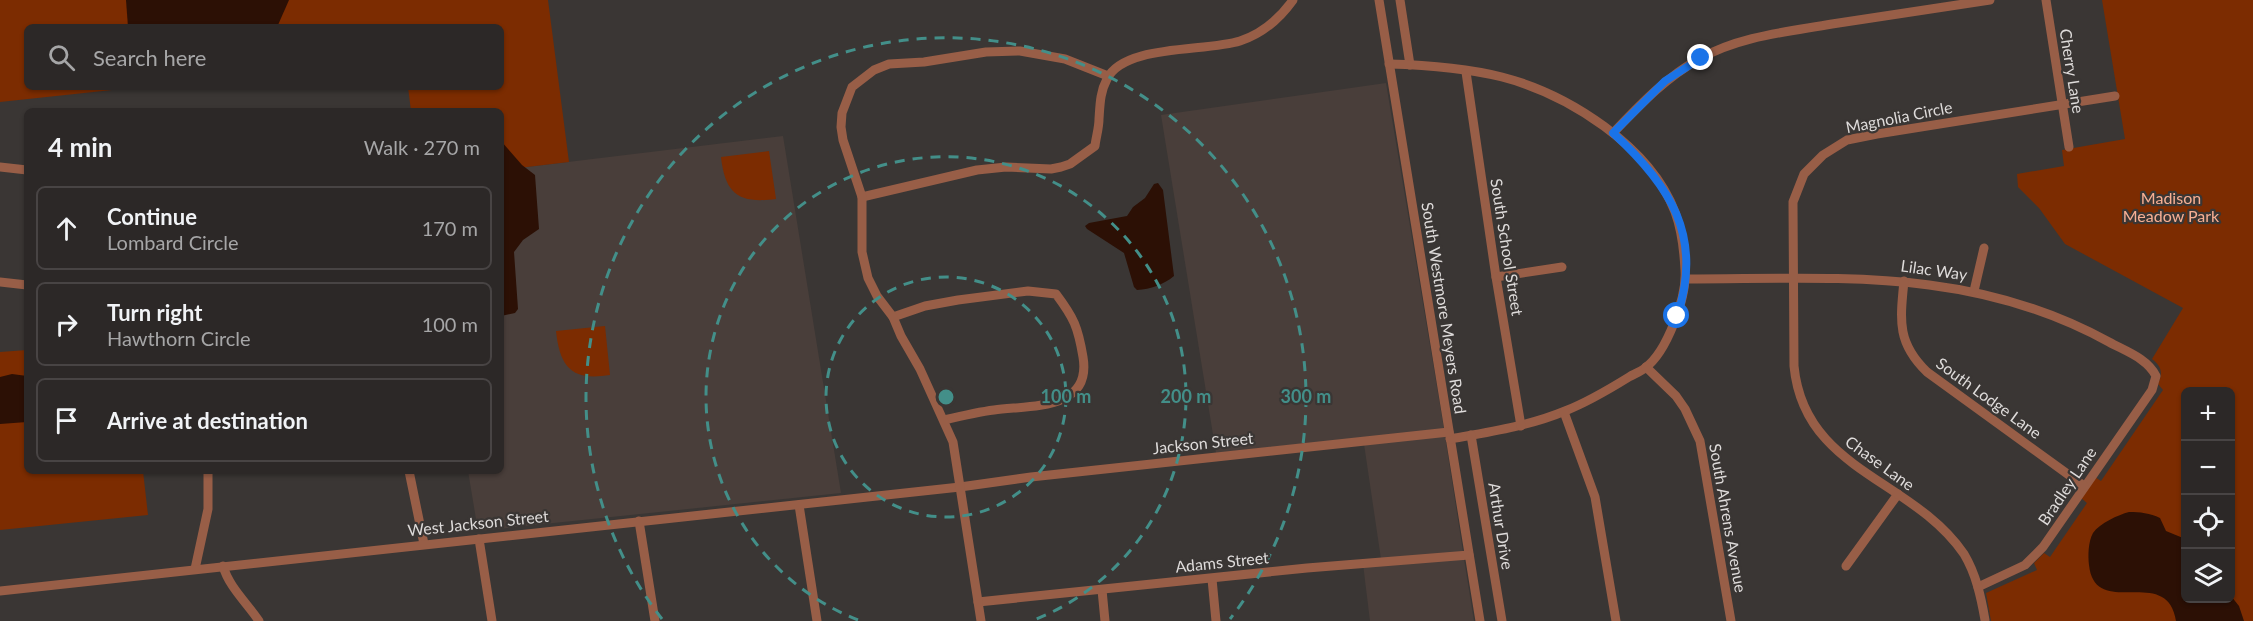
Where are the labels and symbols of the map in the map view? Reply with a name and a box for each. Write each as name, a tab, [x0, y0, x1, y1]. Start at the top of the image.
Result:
street label: Cherry Lane	[2056, 27, 2089, 114]
route end	[1687, 44, 1713, 70]
street label: Magnolia Circle	[1844, 97, 1954, 136]
street label: South School Street	[1487, 177, 1528, 317]
park label: Madison Meadow Park	[2123, 188, 2220, 225]
street label: South Westmore Meyers Road	[1418, 201, 1471, 415]
street label: Lilac Way	[1900, 255, 1969, 284]
route start	[1663, 302, 1689, 328]
street label: South Lodge Lane	[1933, 353, 2046, 442]
text: 100 m	[1041, 385, 1091, 407]
text: 200 m	[1161, 385, 1211, 407]
text: 300 m	[1281, 385, 1331, 407]
centre of rings	[936, 387, 956, 407]
street label: Jackson Street	[1152, 428, 1255, 457]
street label: Chase Lane	[1842, 431, 1918, 494]
street label: South Ahrens Avenue	[1706, 442, 1751, 594]
street label: Bradley Lane	[2033, 443, 2100, 528]
street label: Arthur Drive	[1485, 481, 1518, 571]
street label: West Jackson Street	[406, 506, 550, 539]
street label: Adams Street	[1174, 547, 1270, 576]

